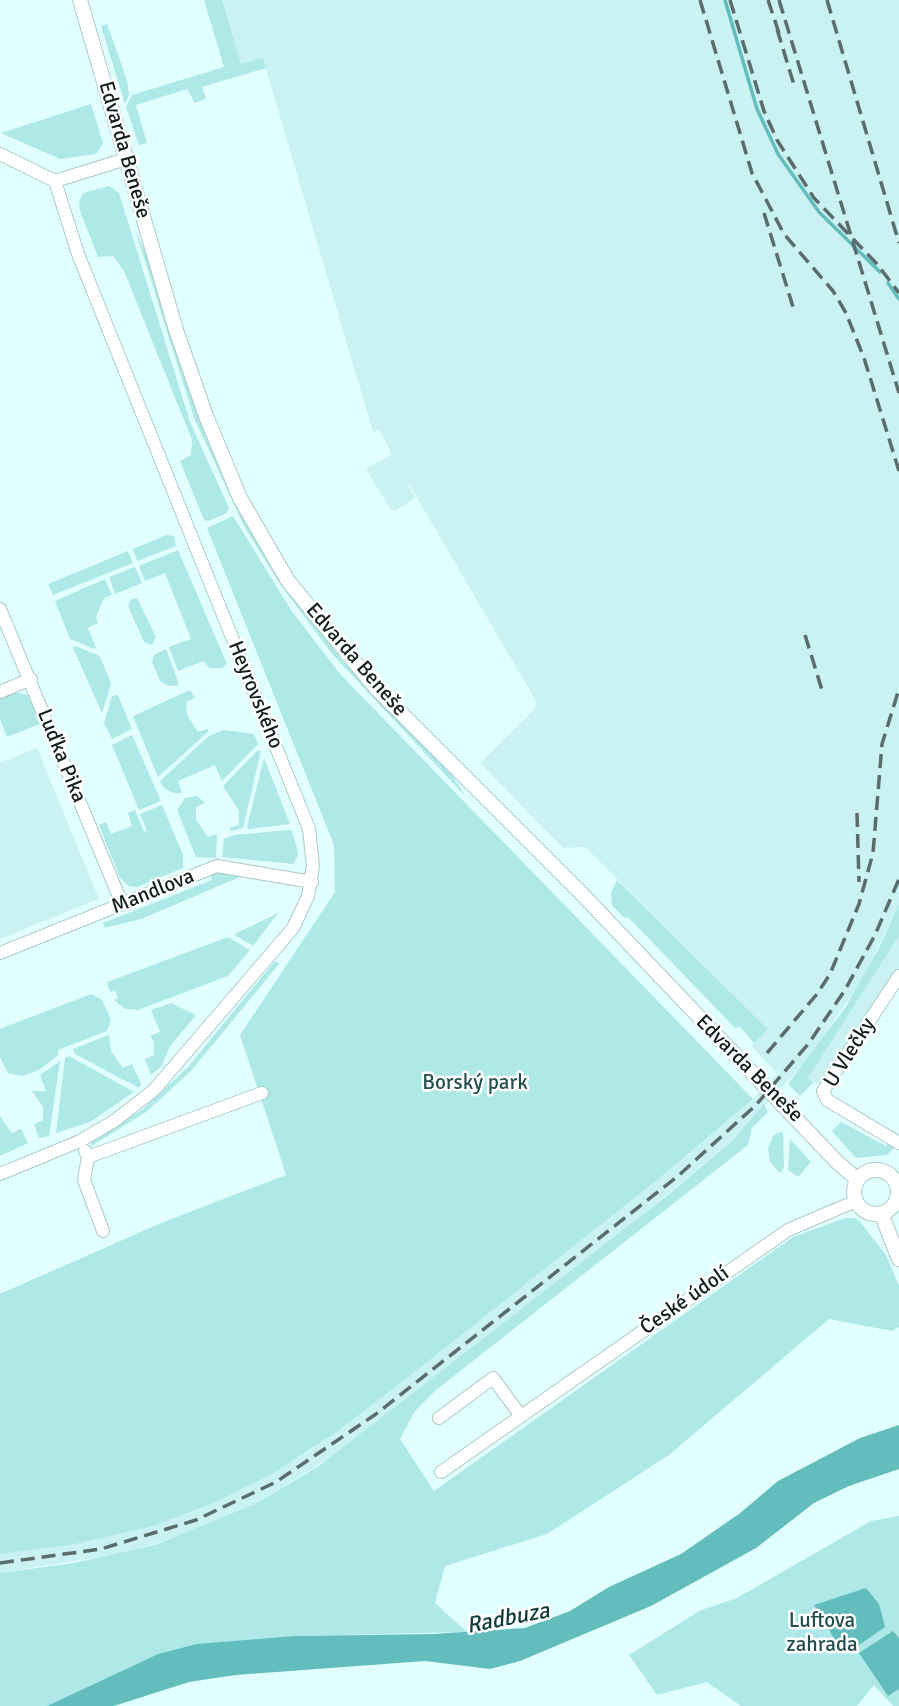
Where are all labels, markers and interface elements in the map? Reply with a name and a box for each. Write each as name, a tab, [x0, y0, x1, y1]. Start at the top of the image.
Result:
street label: Edvarda Beneše	[92, 78, 156, 222]
street label: Edvarda Beneše	[300, 598, 412, 722]
street label: Heyrovského	[222, 637, 288, 753]
street label: Luďka Pika	[31, 705, 91, 807]
street label: Mandlova	[108, 864, 198, 920]
street label: Edvarda Beneše	[690, 1010, 808, 1128]
street label: U Vlečky	[819, 1013, 881, 1093]
park label: Borský park	[422, 1070, 528, 1096]
street label: České údolí	[636, 1261, 734, 1341]
water label: Radbuza	[464, 1597, 552, 1641]
park label: Luftova zahrada	[786, 1608, 858, 1658]

